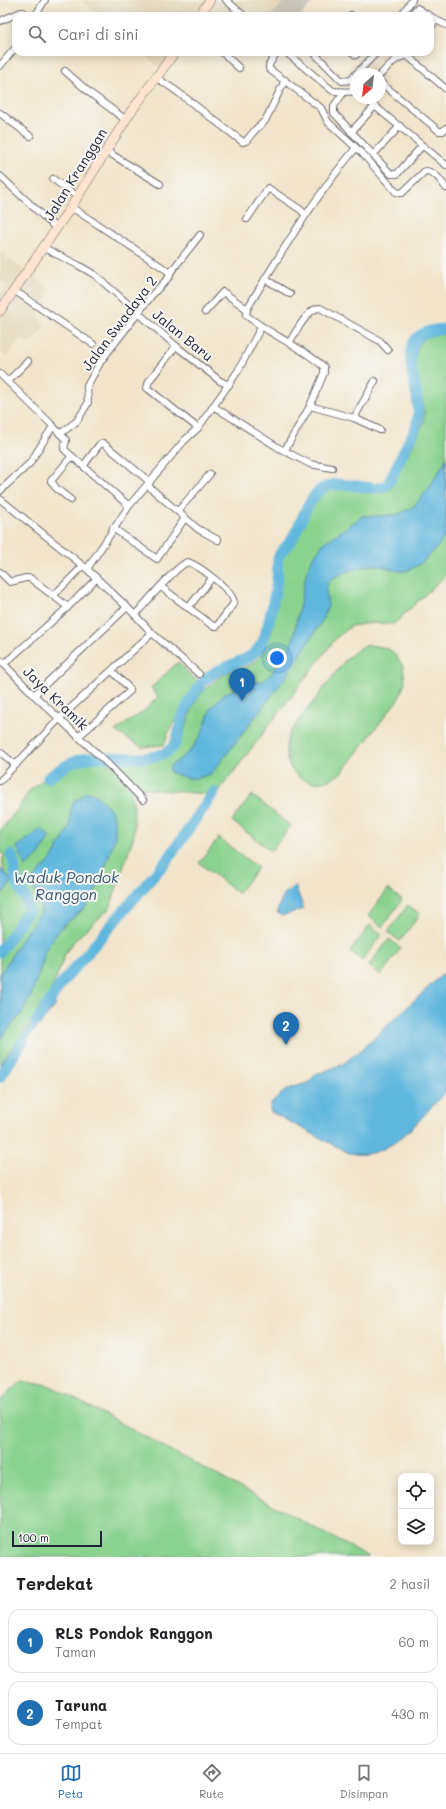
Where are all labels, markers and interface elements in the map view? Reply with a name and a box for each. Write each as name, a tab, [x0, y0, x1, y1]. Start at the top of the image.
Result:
search box	[12, 12, 434, 56]
icon: search	[26, 23, 48, 45]
text: Cari di sini	[58, 24, 139, 44]
north arrow	[350, 68, 386, 104]
street label: Jalan Kranggan	[39, 124, 111, 224]
street label: Jalan Swadaya 2	[77, 272, 161, 374]
street label: Jalan Baru	[149, 305, 217, 365]
your location	[267, 648, 287, 668]
street label: Jaya Kramik	[19, 662, 93, 734]
pin: 1	[229, 668, 255, 701]
water label: Waduk Pondok Ranggon	[13, 867, 120, 904]
pin: 2	[273, 1012, 299, 1045]
map controls	[398, 1473, 434, 1545]
button: locate	[398, 1473, 434, 1509]
button: layers	[398, 1509, 434, 1545]
scale bar	[12, 1529, 102, 1548]
text: 100 m	[18, 1530, 49, 1545]
text: Terdekat	[16, 1572, 93, 1594]
text: 2 hasil	[390, 1575, 430, 1592]
text: RLS Pondok Ranggon	[55, 1623, 213, 1643]
text: 1	[27, 1633, 33, 1650]
text: 60 m	[399, 1633, 429, 1650]
text: Taman	[55, 1643, 96, 1660]
text: Taruna	[55, 1695, 107, 1715]
text: 2	[26, 1705, 34, 1722]
text: 430 m	[391, 1705, 429, 1722]
text: Tempat	[55, 1715, 103, 1732]
tab: Peta	[58, 1762, 83, 1801]
tab: Rute	[199, 1762, 224, 1801]
tab: Disimpan	[340, 1762, 388, 1801]

